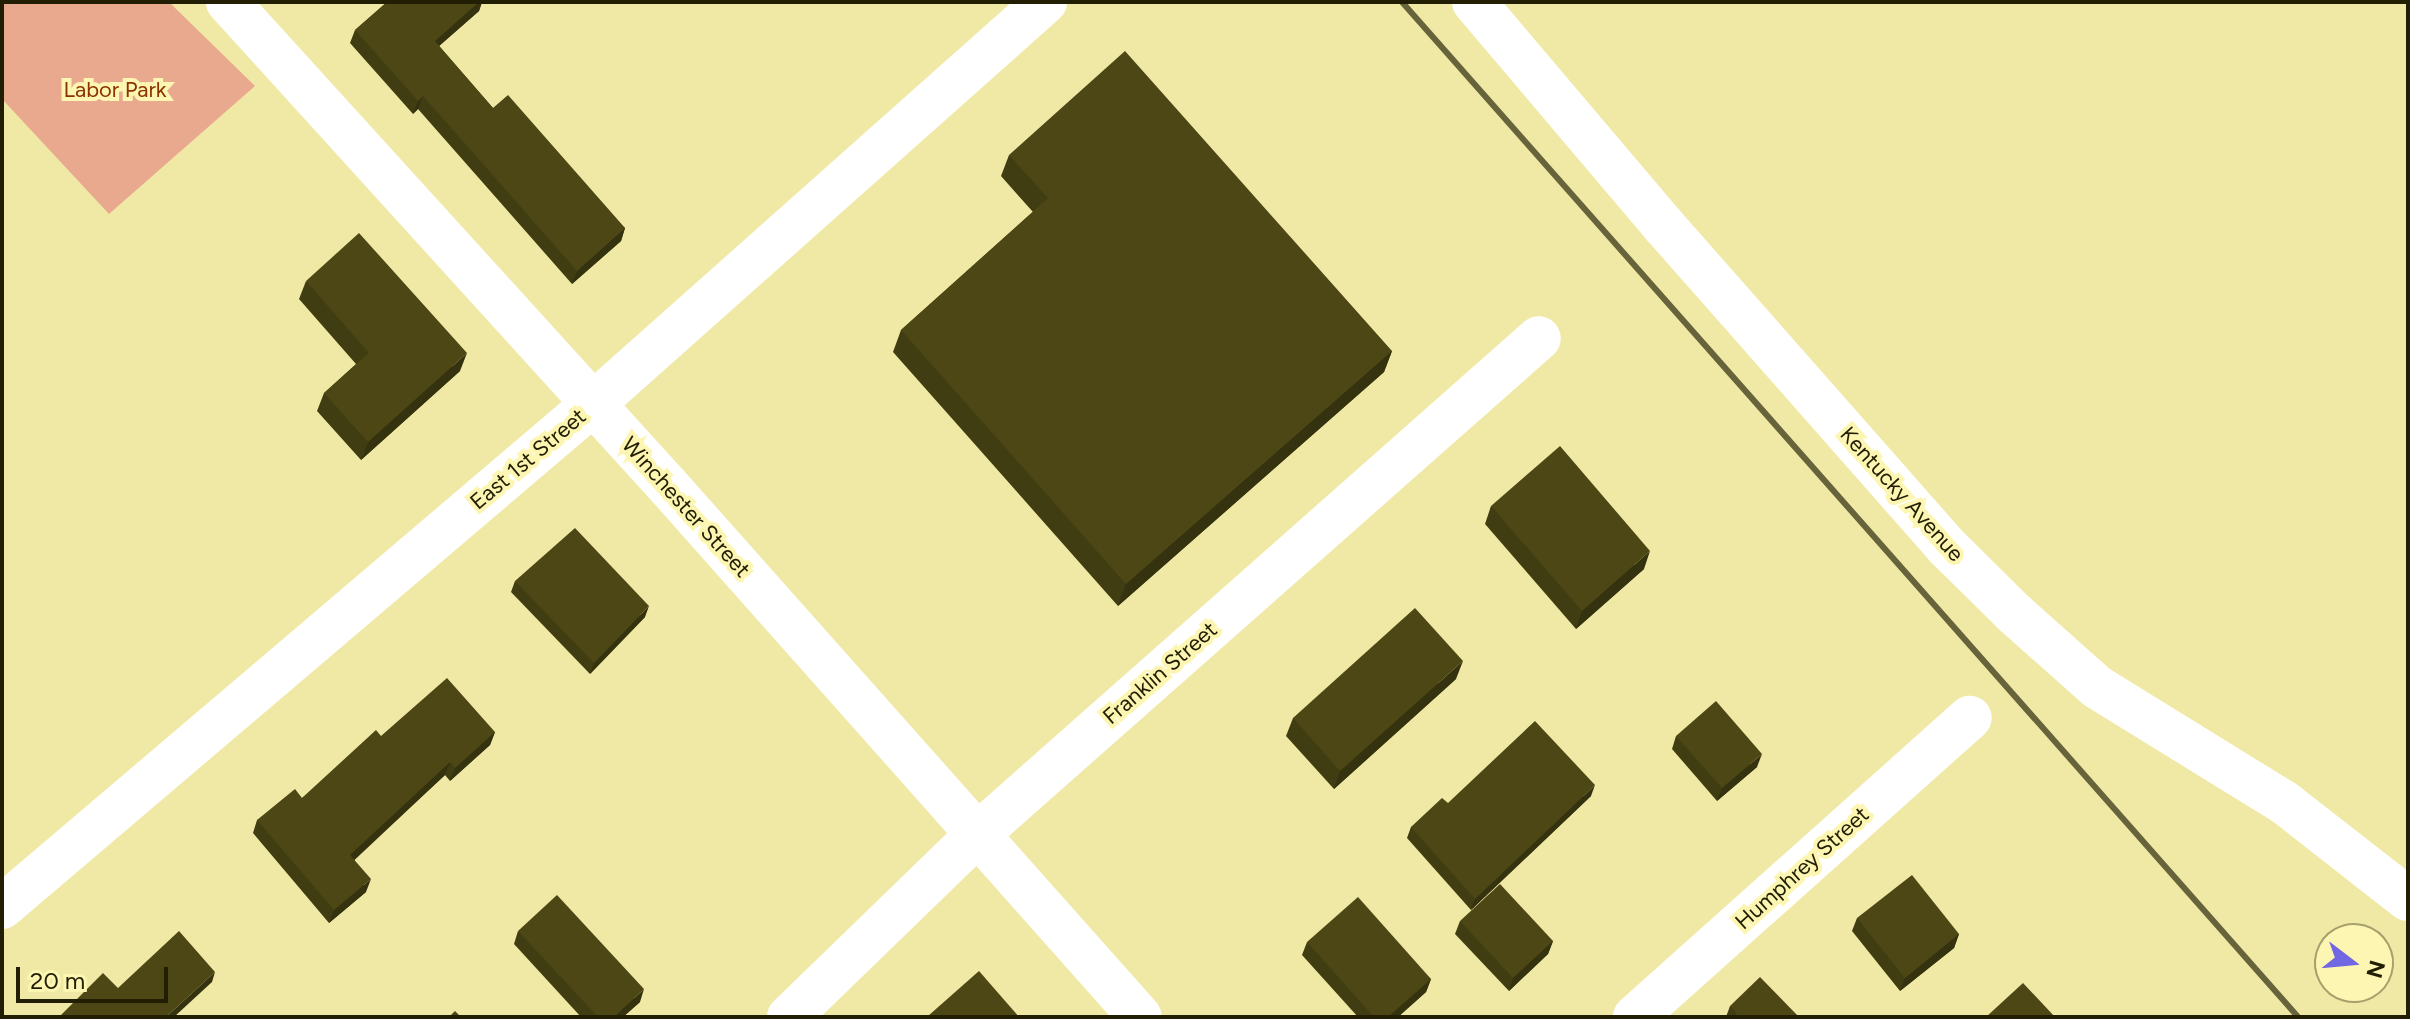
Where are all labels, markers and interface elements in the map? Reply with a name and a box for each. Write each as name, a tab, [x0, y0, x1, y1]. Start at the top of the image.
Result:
park label: Labor Park	[63, 77, 167, 103]
street label: East 1st Street	[465, 403, 591, 515]
street label: Kentucky Avenue	[1835, 421, 1969, 567]
street label: Winchester Street	[616, 431, 756, 583]
street label: Franklin Street	[1098, 616, 1222, 730]
street label: Humphrey Street	[1730, 801, 1874, 935]
north arrow	[2314, 923, 2394, 1003]
scale bar	[20, 951, 172, 1001]
text: N	[2360, 957, 2391, 981]
text: 20 m	[30, 966, 85, 995]

